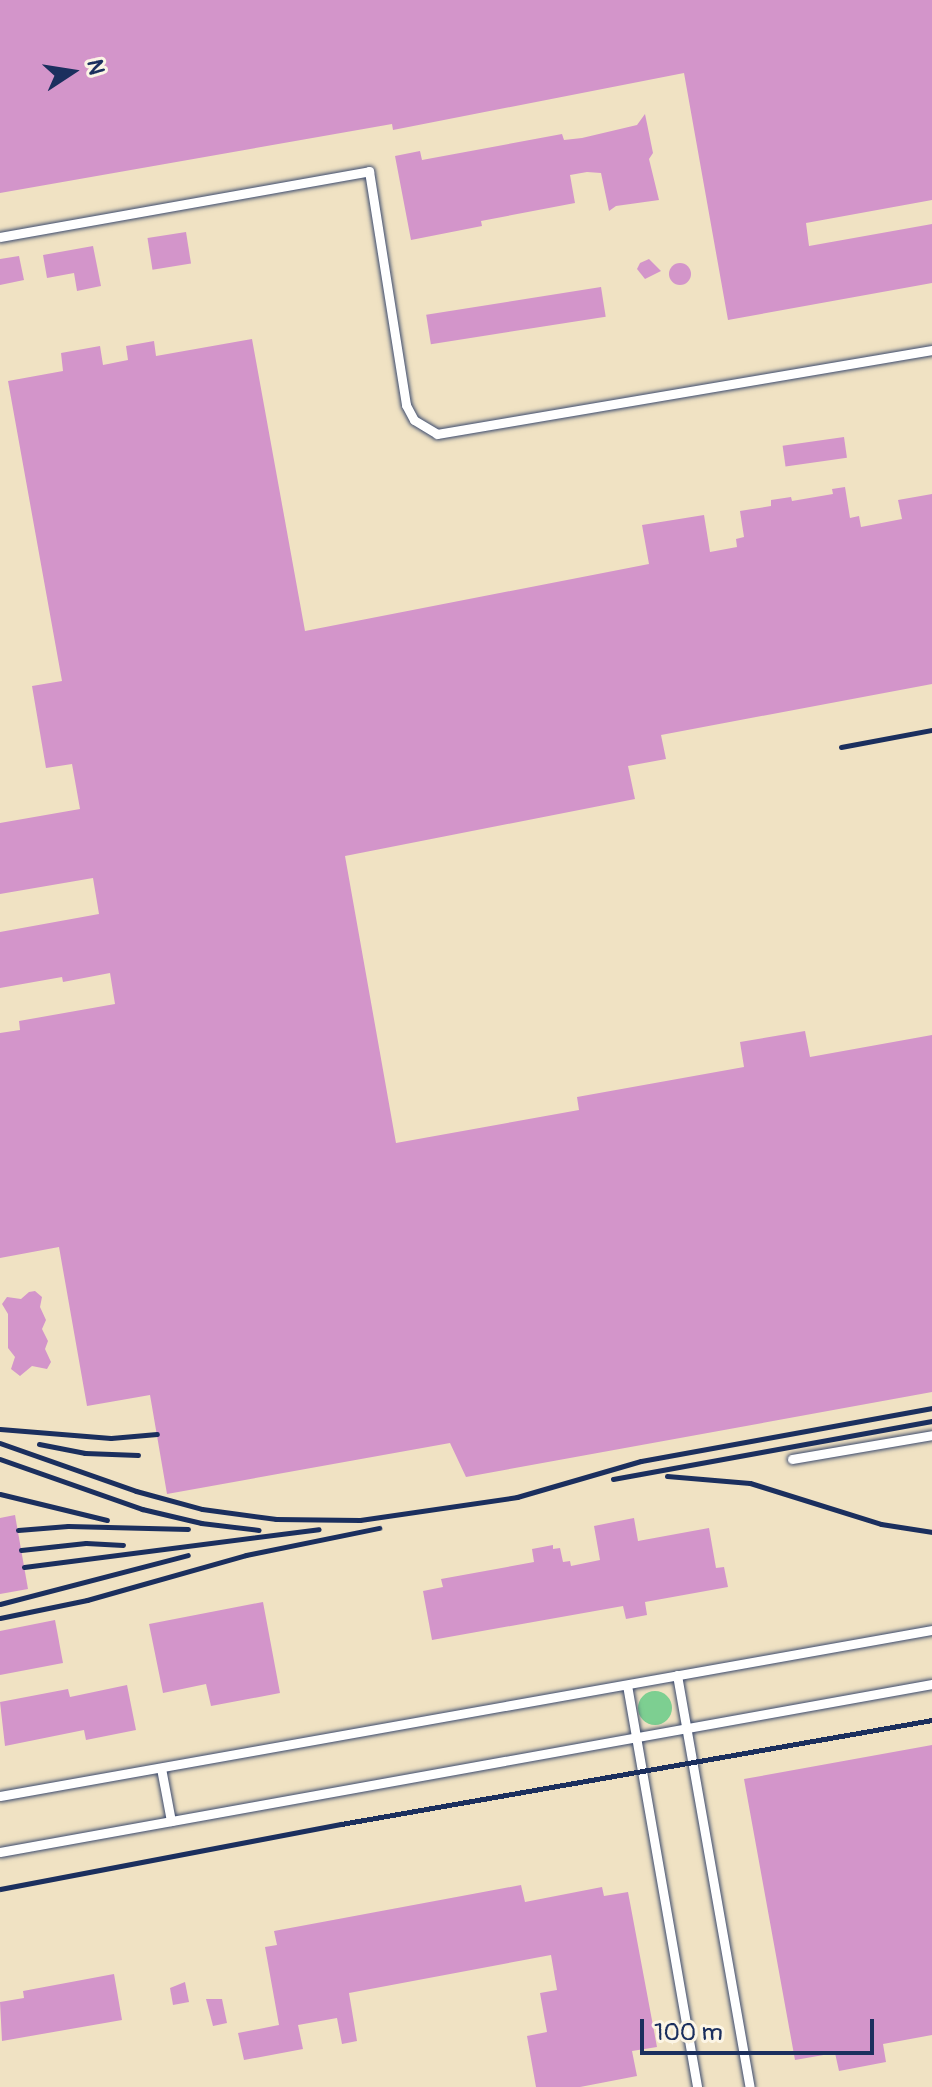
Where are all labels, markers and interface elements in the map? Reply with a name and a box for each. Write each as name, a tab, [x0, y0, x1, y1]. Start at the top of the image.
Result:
north arrow	[32, 32, 112, 112]
text: N	[80, 57, 111, 77]
scale bar	[644, 2003, 878, 2053]
text: 100 m	[654, 2018, 723, 2047]

